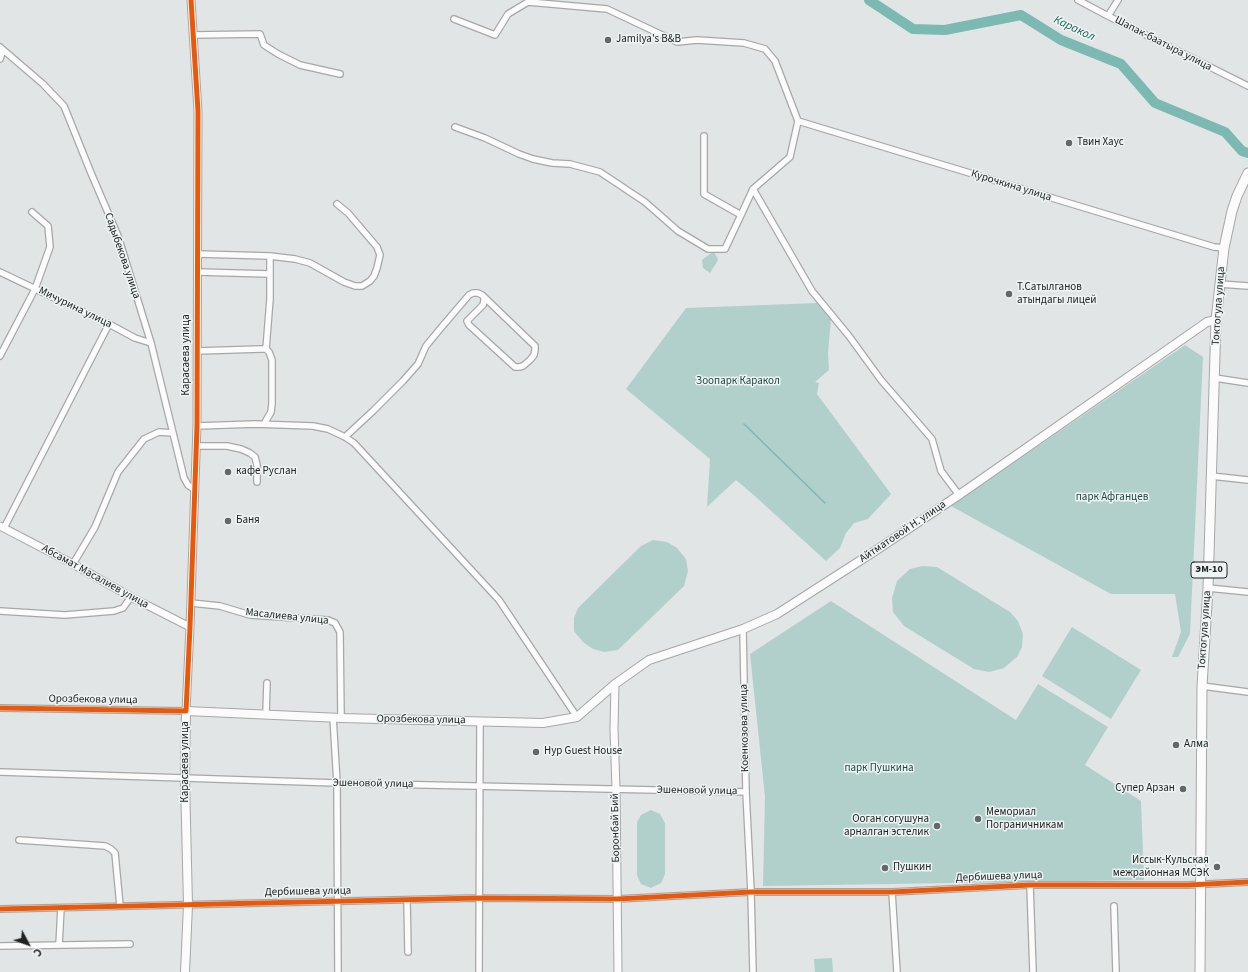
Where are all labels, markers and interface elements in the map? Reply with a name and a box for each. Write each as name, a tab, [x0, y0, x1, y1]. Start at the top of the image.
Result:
water label: Каракол	[1051, 13, 1097, 45]
street label: Шапак-баатыра улица	[1112, 14, 1214, 74]
place label: Jamilya's B&B	[616, 33, 681, 47]
marker: Jamilya's B&B	[603, 35, 613, 45]
place label: Твин Хаус	[1077, 136, 1124, 150]
marker: Твин Хаус	[1064, 138, 1074, 148]
street label: Курочкина улица	[969, 167, 1053, 205]
street label: Садыбекова улица	[101, 211, 143, 301]
street label: Токтогула улица	[1210, 266, 1228, 346]
place label: Т.Сатылганов атындагы лицей	[1017, 281, 1096, 307]
street label: Мичурина улица	[36, 285, 114, 331]
marker: Т.Сатылганов атындагы лицей	[1004, 289, 1014, 299]
street label: Карасаева улица	[180, 314, 194, 396]
park label: Зоопарк Каракол	[696, 375, 780, 389]
place label: кафе Руслан	[236, 465, 297, 479]
marker: кафе Руслан	[223, 467, 233, 477]
park label: парк Афганцев	[1076, 491, 1148, 505]
street label: Айтматовой Н. улица	[857, 498, 949, 566]
place label: Баня	[236, 514, 260, 528]
marker: Баня	[223, 516, 233, 526]
street label: Абсамат Масалиев улица	[39, 542, 151, 612]
road number: ЭМ-10	[1191, 562, 1227, 578]
street label: Токтогула улица	[1196, 590, 1214, 670]
street label: Масалиева улица	[245, 606, 329, 628]
street label: Коенкозова улица	[738, 684, 752, 772]
street label: Орозбекова улица	[48, 693, 138, 707]
street label: Орозбекова улица	[376, 713, 466, 727]
street label: Карасаева улица	[179, 721, 193, 803]
place label: Алма	[1184, 738, 1209, 752]
marker: Алма	[1171, 740, 1181, 750]
place label: Нур Guest House	[544, 745, 622, 759]
marker: Нур Guest House	[531, 747, 541, 757]
park label: парк Пушкина	[844, 762, 914, 776]
street label: Эшеновой улица	[332, 777, 414, 791]
place label: Супер Арзан	[1115, 782, 1175, 796]
street label: Эшеновой улица	[656, 784, 738, 798]
marker: Супер Арзан	[1178, 784, 1188, 794]
street label: Боронбай Бий	[609, 793, 623, 863]
place label: Мемориал Пограничникам	[986, 806, 1063, 832]
place label: Ооган согушуна арналган эстелик	[844, 813, 929, 839]
marker: Мемориал Пограничникам	[973, 814, 983, 824]
marker: Ооган согушуна арналган эстелик	[932, 821, 942, 831]
place label: Иссык-Кульская межрайонная МСЭК	[1113, 854, 1209, 880]
place label: Пушкин	[893, 861, 931, 875]
marker: Иссык-Кульская межрайонная МСЭК	[1212, 862, 1222, 872]
marker: Пушкин	[880, 863, 890, 873]
street label: Дербишева улица	[955, 869, 1043, 885]
street label: Дербишева улица	[265, 885, 351, 899]
north arrow	[8, 924, 48, 964]
text: С	[30, 945, 45, 960]

